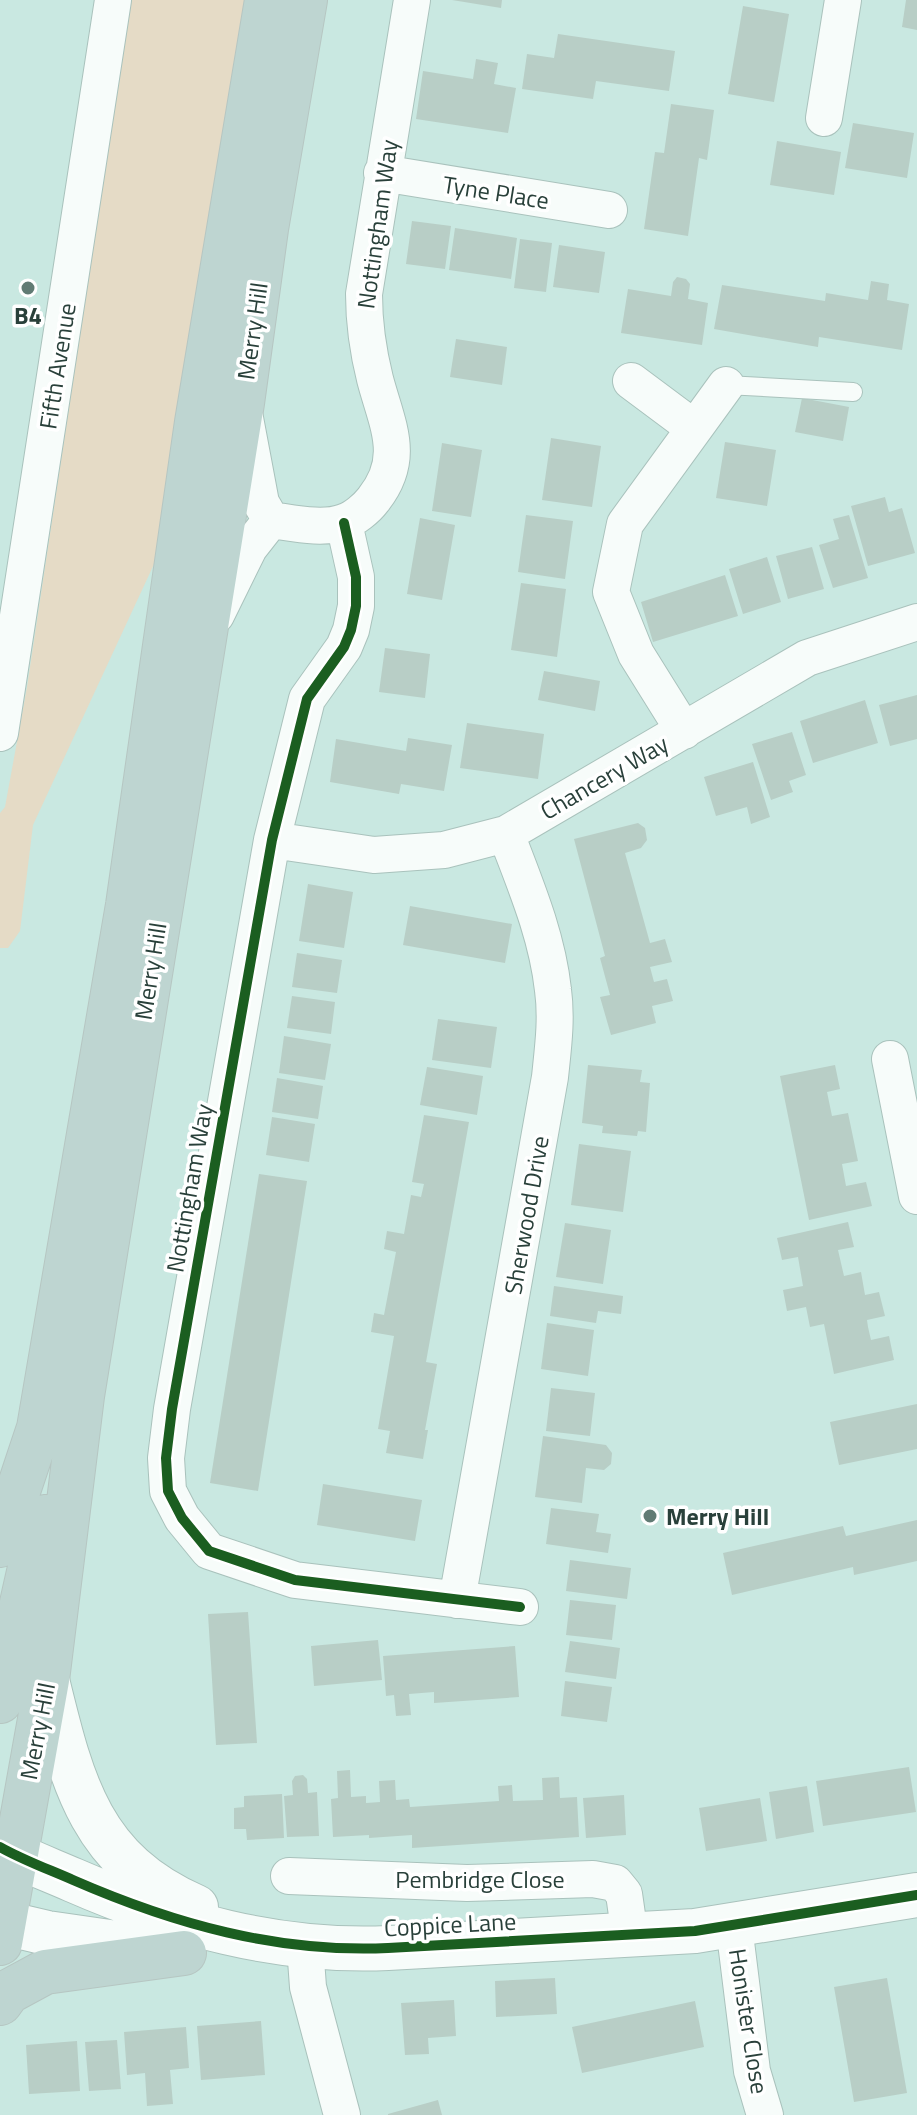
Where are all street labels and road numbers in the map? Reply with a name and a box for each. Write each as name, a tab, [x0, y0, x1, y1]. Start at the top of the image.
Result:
street label: Nottingham Way	[347, 137, 407, 311]
street label: Tyne Place	[440, 166, 552, 218]
street label: Merry Hill	[227, 280, 277, 382]
street label: Fifth Avenue	[29, 300, 85, 432]
street label: Chancery Way	[533, 725, 675, 828]
street label: Merry Hill	[125, 920, 175, 1022]
street label: Nottingham Way	[156, 1100, 222, 1275]
street label: Sherwood Drive	[494, 1133, 558, 1297]
street label: Merry Hill	[10, 1679, 64, 1783]
street label: Pembridge Close	[395, 1861, 565, 1897]
street label: Coppice Lane	[383, 1903, 517, 1945]
street label: Honister Close	[720, 1946, 778, 2096]

